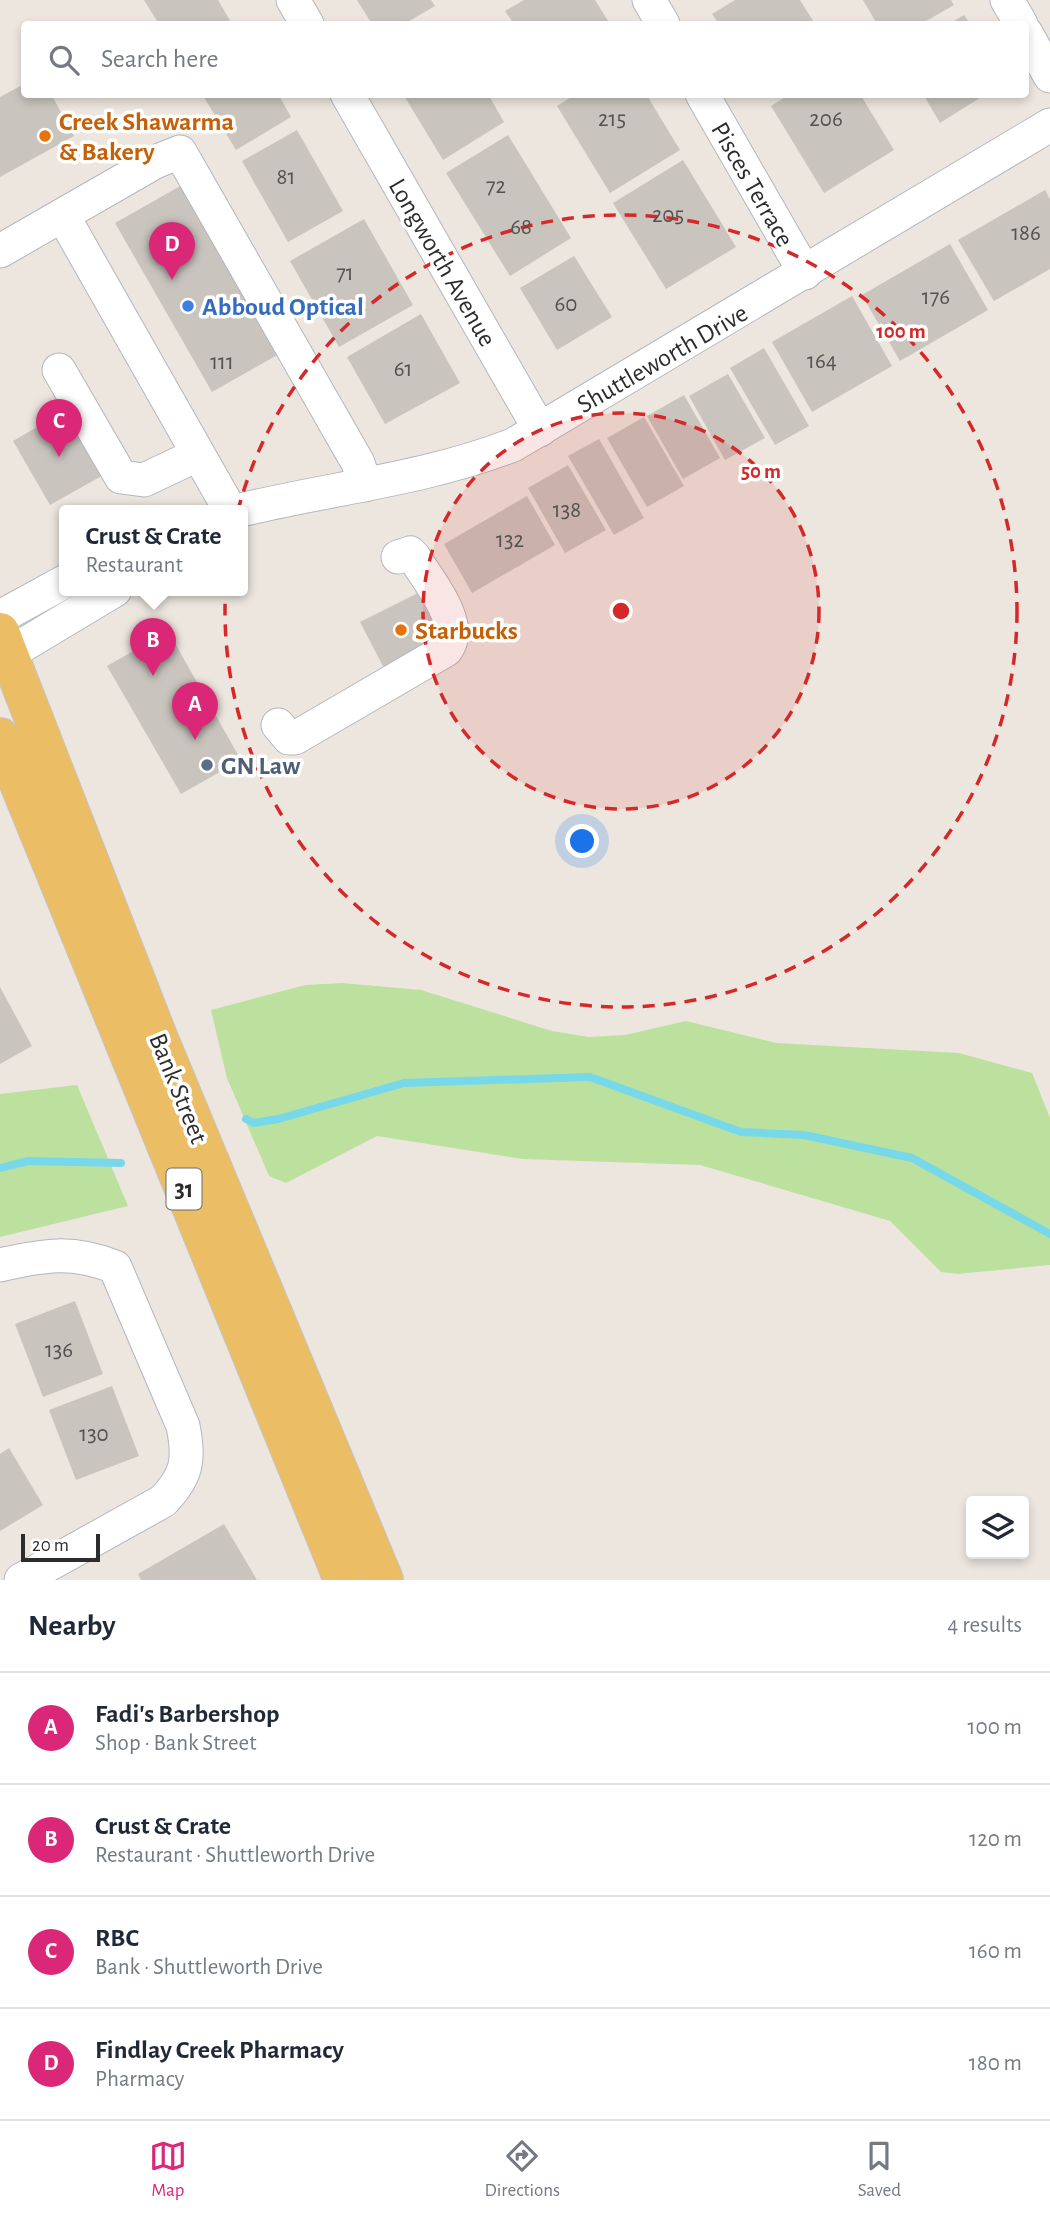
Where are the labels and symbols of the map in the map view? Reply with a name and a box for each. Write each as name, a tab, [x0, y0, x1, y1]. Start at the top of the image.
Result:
house number: 215	[598, 108, 626, 131]
house number: 206	[809, 108, 843, 131]
place label: Creek Shawarma & Bakery	[59, 109, 234, 165]
street label: Pisces Terrace	[706, 118, 798, 251]
marker: Creek Shawarma & Bakery	[37, 128, 53, 144]
house number: 81	[277, 166, 295, 189]
street label: Longworth Avenue	[384, 174, 501, 351]
house number: 72	[486, 175, 506, 198]
house number: 205	[652, 204, 684, 227]
house number: 68	[510, 216, 532, 239]
pin: D	[149, 222, 195, 280]
house number: 186	[1011, 222, 1041, 245]
house number: 71	[336, 262, 354, 285]
house number: 176	[922, 286, 950, 309]
house number: 60	[555, 293, 577, 316]
place label: Abboud Optical	[202, 294, 364, 320]
marker: Abboud Optical	[180, 298, 196, 314]
street label: Shuttleworth Drive	[573, 300, 752, 418]
text: 100 m	[876, 321, 926, 342]
house number: 164	[807, 350, 837, 373]
house number: 111	[210, 351, 234, 374]
house number: 61	[394, 358, 412, 381]
pin: C	[36, 399, 82, 457]
text: 50 m	[741, 461, 781, 482]
house number: 138	[553, 499, 581, 522]
house number: 132	[496, 529, 524, 552]
centre of rings	[609, 599, 633, 623]
pin: B	[130, 618, 176, 676]
place label: Starbucks	[415, 618, 518, 644]
marker: Starbucks	[393, 622, 409, 638]
pin: A	[172, 682, 218, 740]
place label: GN Law	[221, 753, 301, 779]
marker: GN Law	[199, 757, 215, 773]
your location	[565, 824, 599, 858]
street label: Bank Street	[144, 1030, 212, 1147]
road number: 31	[166, 1168, 202, 1210]
house number: 136	[45, 1339, 73, 1362]
house number: 130	[79, 1423, 109, 1446]
scale bar	[21, 1531, 100, 1563]

